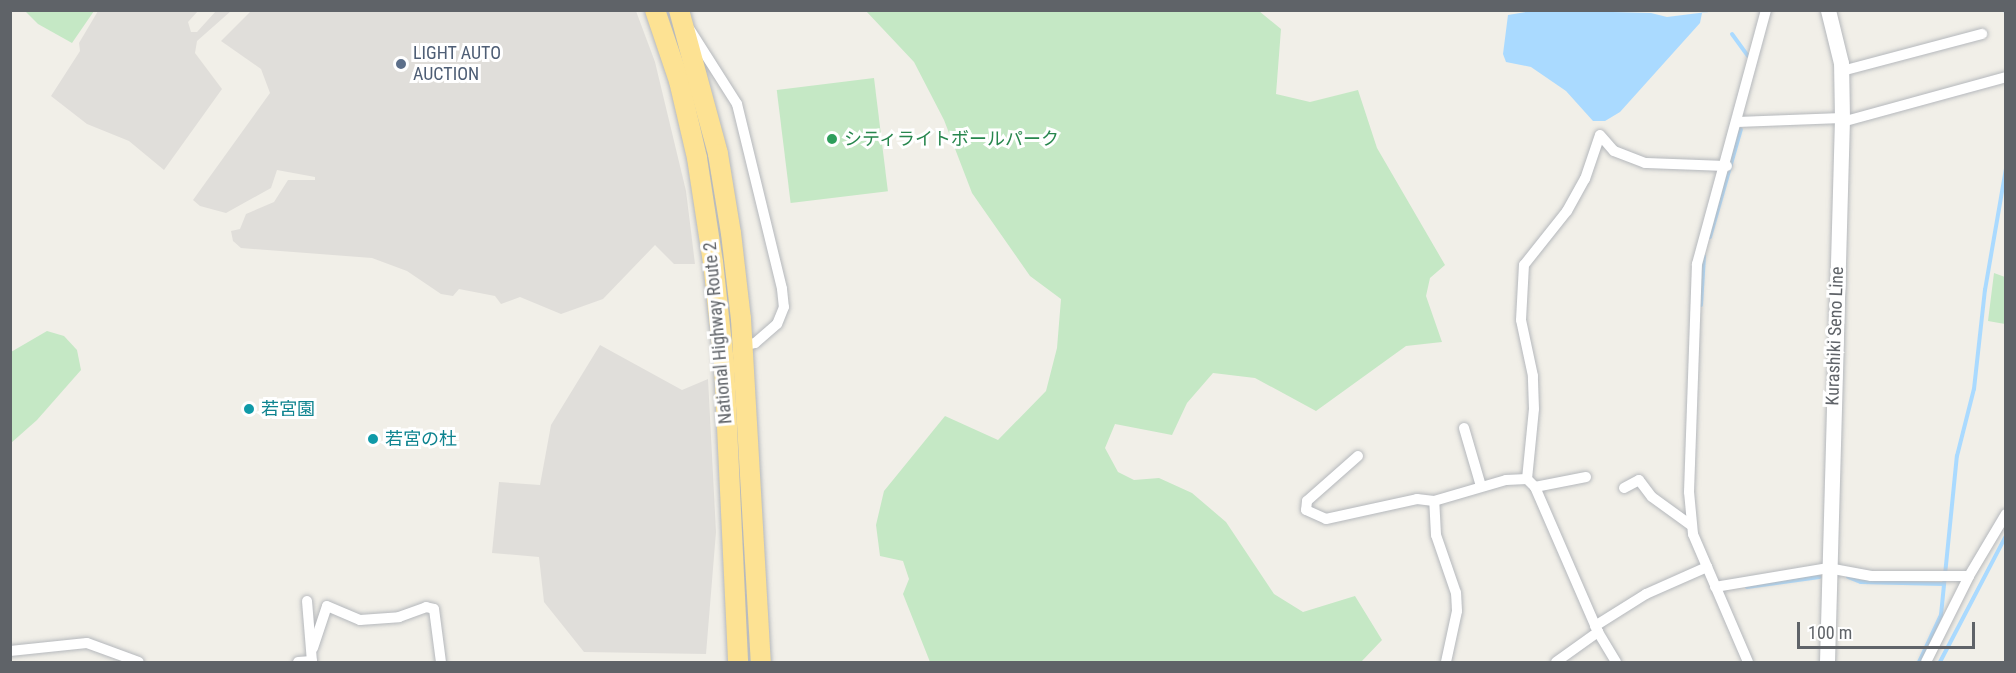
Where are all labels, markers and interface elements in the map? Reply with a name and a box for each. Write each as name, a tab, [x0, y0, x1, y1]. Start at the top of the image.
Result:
place label: LIGHT AUTO AUCTION	[413, 43, 501, 86]
marker: LIGHT AUTO AUCTION	[394, 57, 408, 71]
place label: シティライトボールパーク	[844, 128, 1060, 150]
marker: シティライトボールパーク	[825, 132, 839, 146]
street label: National Highway Route 2	[699, 241, 737, 425]
street label: Kurashiki Seno Line	[1822, 266, 1848, 406]
place label: 若宮園	[261, 398, 315, 420]
marker: 若宮園	[242, 402, 256, 416]
place label: 若宮の杜	[385, 428, 457, 450]
marker: 若宮の杜	[366, 432, 380, 446]
scale bar	[1800, 610, 1978, 648]
text: 100 m	[1808, 622, 1852, 643]

